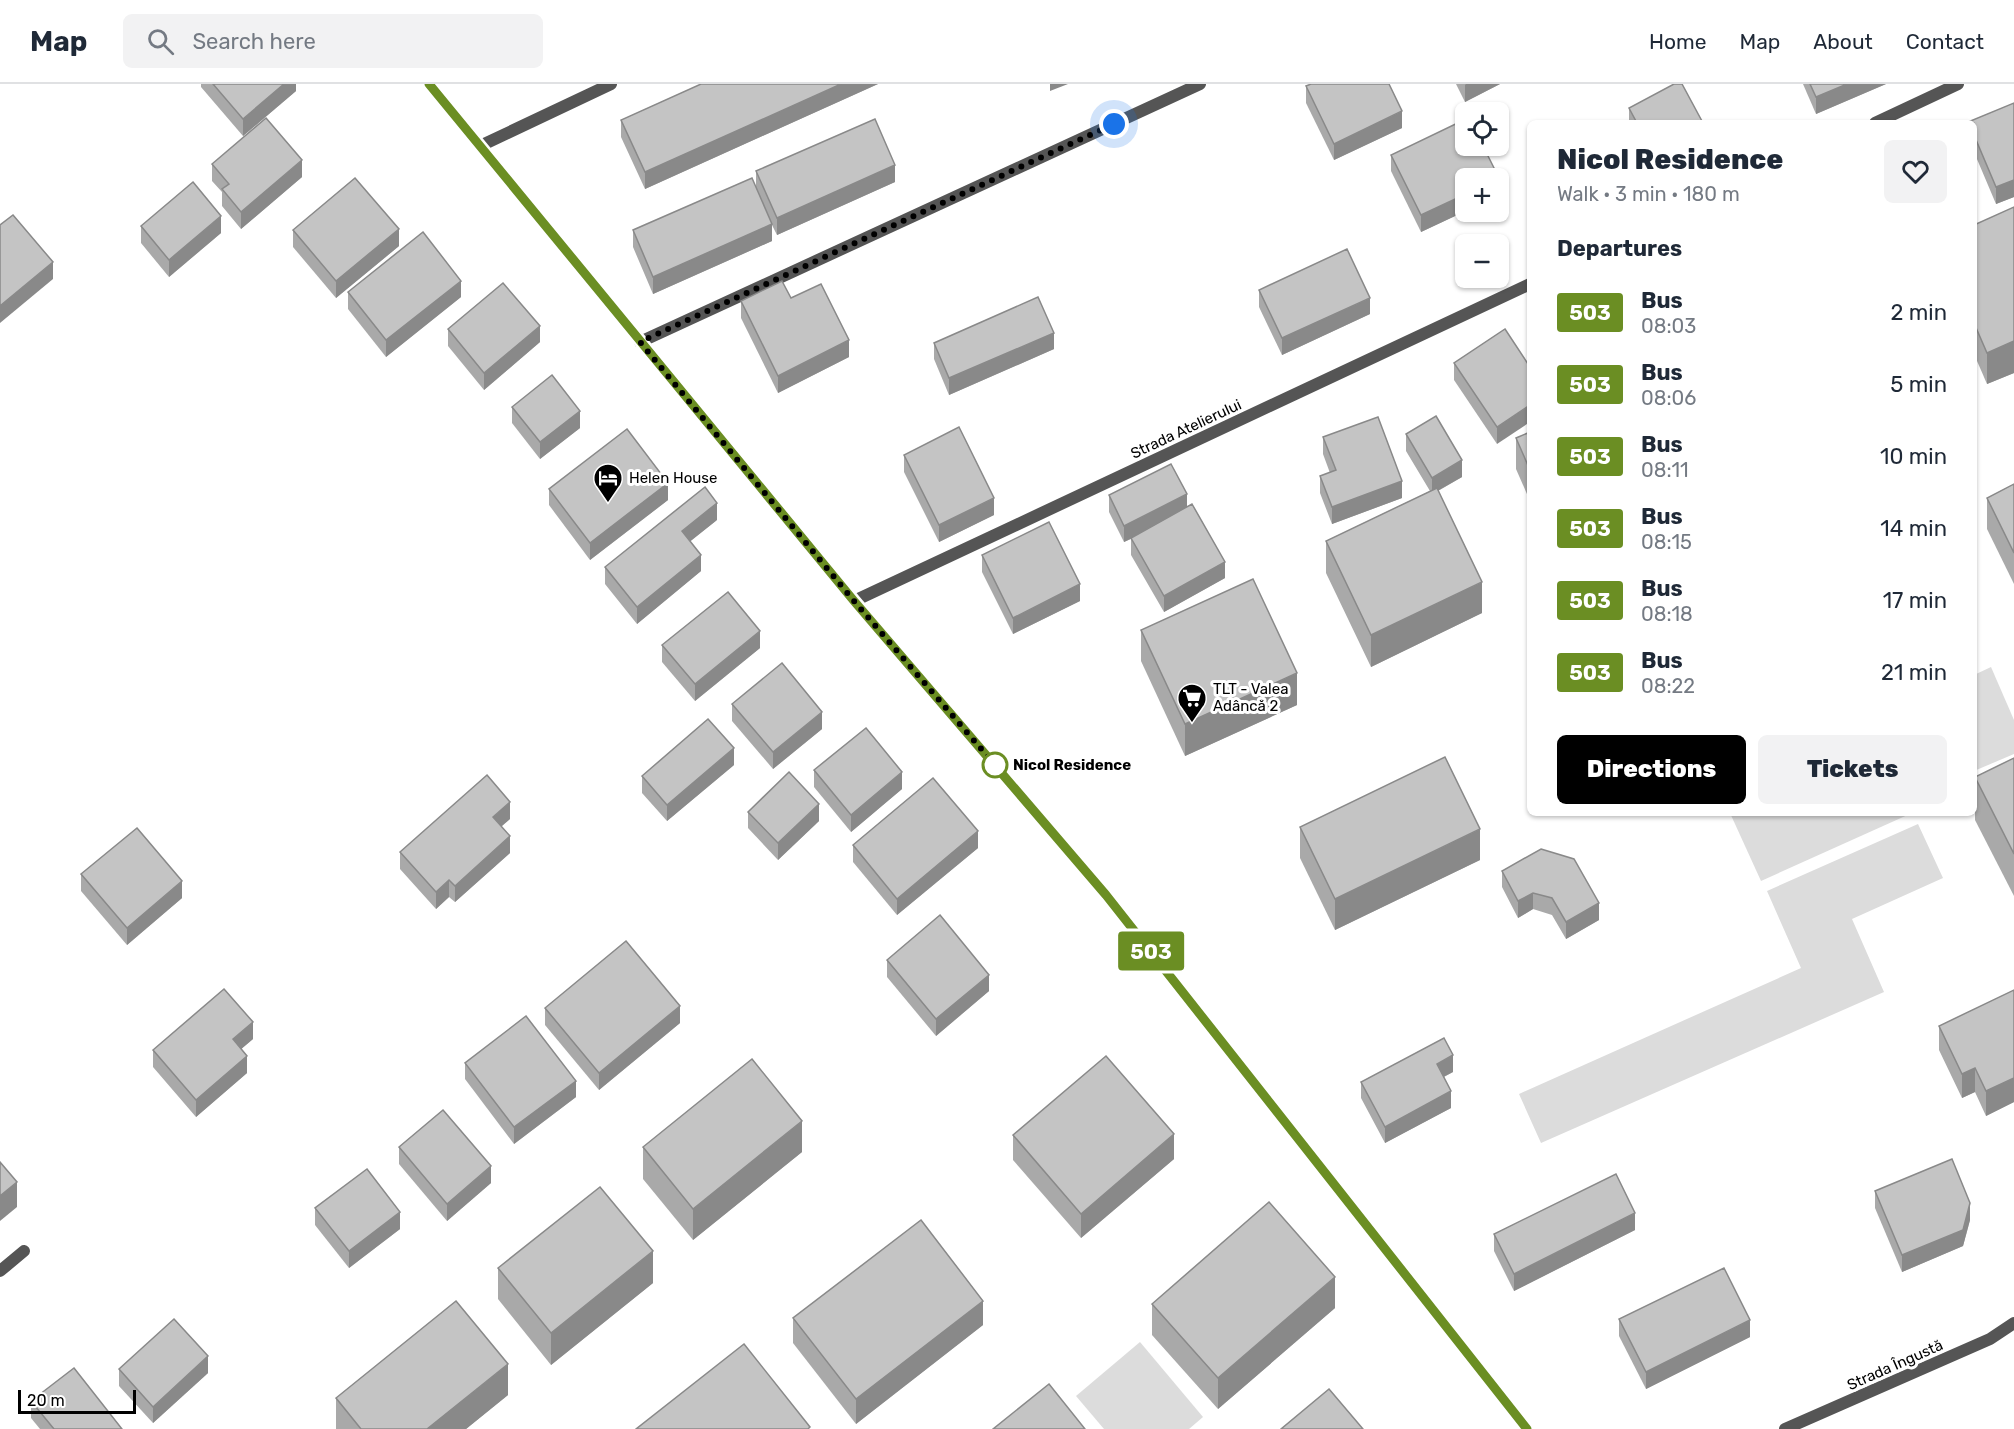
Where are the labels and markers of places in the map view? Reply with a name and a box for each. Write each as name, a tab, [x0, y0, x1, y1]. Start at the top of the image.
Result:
hotel icon: Helen House	[592, 462, 624, 504]
place label: Helen House	[629, 469, 717, 487]
place label: TLT - Valea Adâncă 2	[1213, 680, 1288, 715]
supermarket icon: TLT - Valea Adâncă 2	[1176, 682, 1208, 724]
marker: Nicol Residence	[982, 752, 1008, 778]
place label: Nicol Residence	[1013, 756, 1131, 774]

